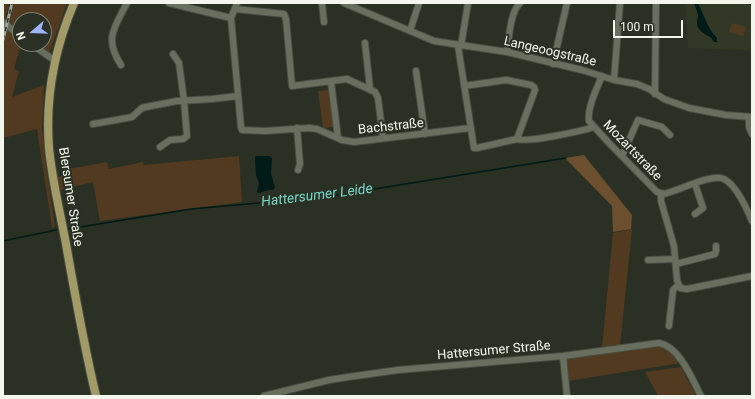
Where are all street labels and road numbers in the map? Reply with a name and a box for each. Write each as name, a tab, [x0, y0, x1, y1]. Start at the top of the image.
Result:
street label: Langeoogstraße	[502, 34, 598, 70]
street label: Bachstraße	[357, 116, 425, 138]
street label: Mozartstraße	[599, 118, 665, 184]
street label: Blersumer Straße	[54, 146, 86, 248]
street label: Hattersumer Straße	[437, 338, 551, 364]

